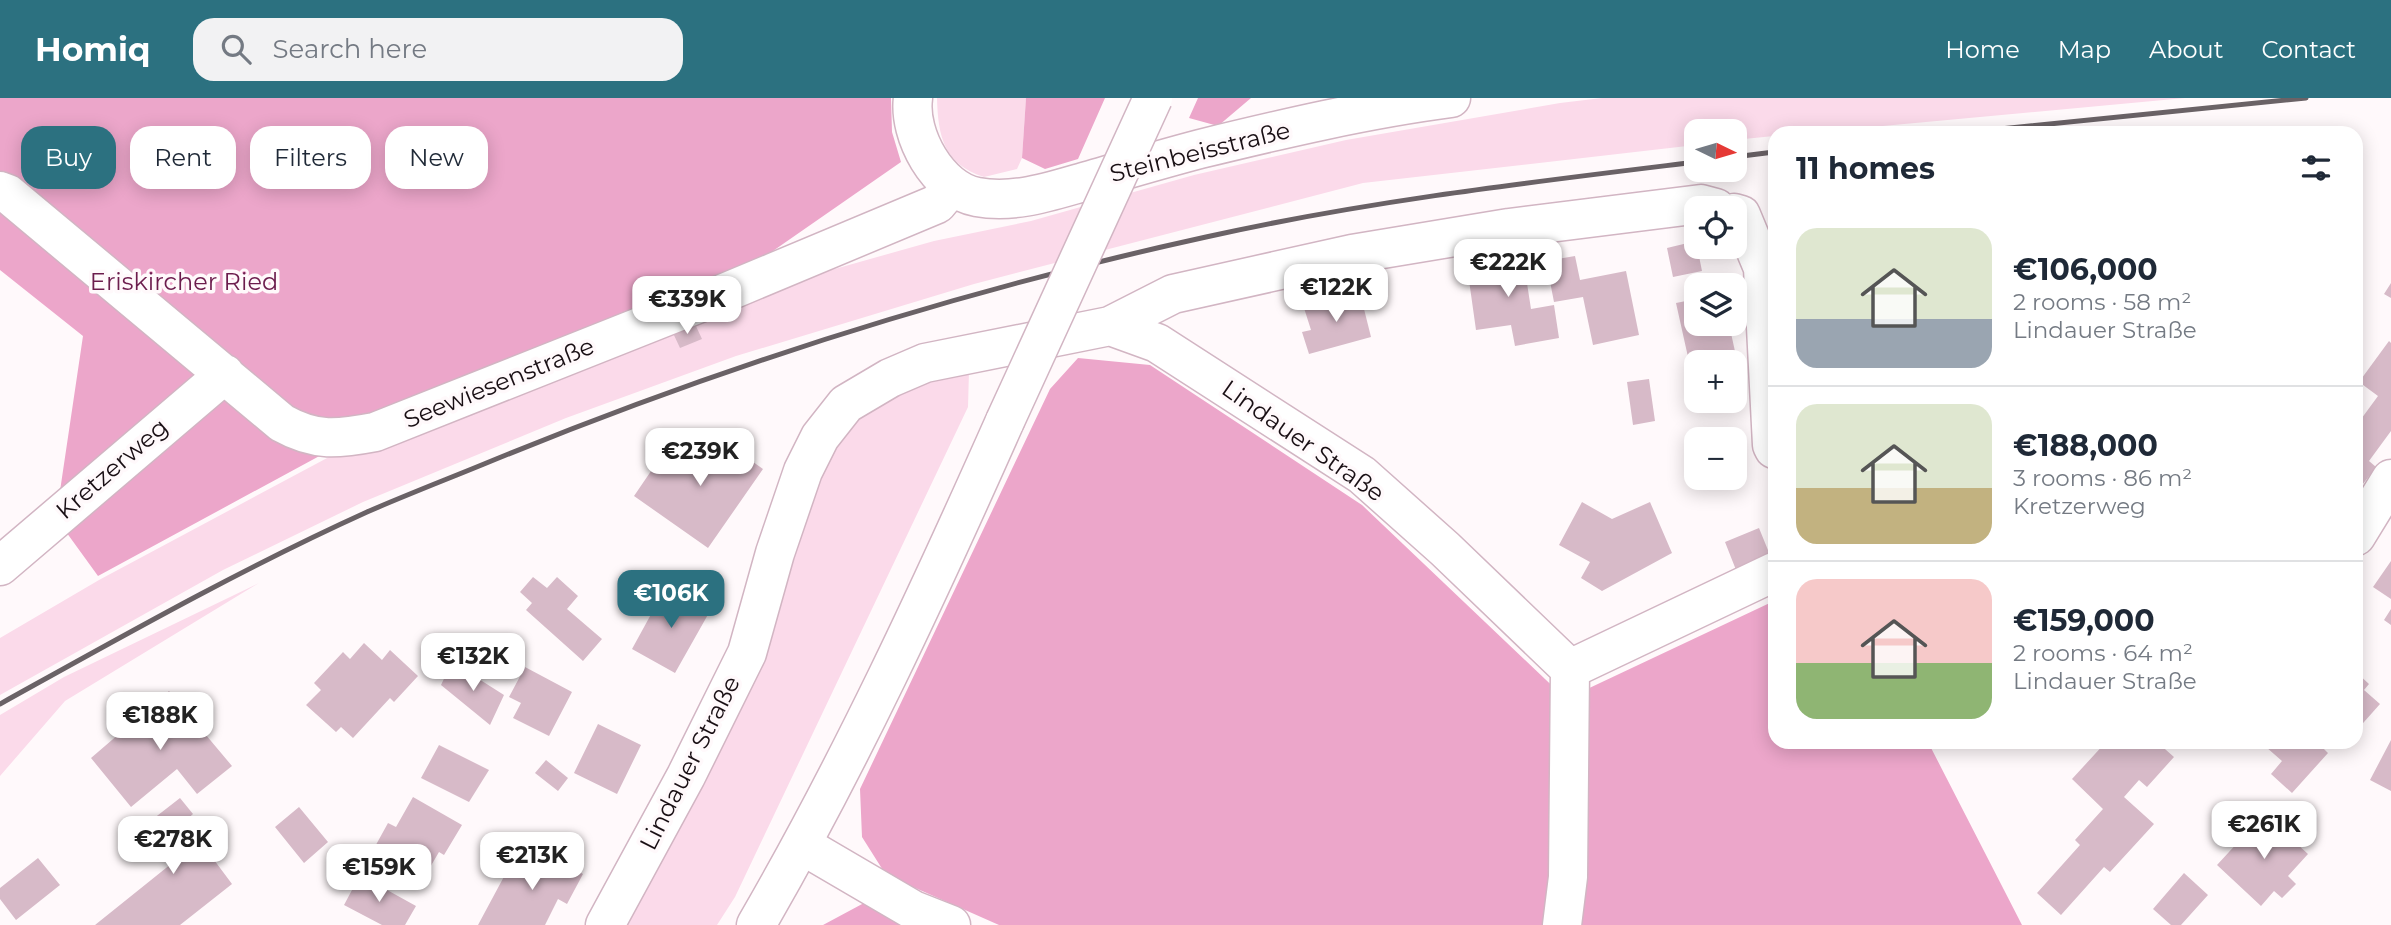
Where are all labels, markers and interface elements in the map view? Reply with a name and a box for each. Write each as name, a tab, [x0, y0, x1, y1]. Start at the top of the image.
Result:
search box	[193, 18, 683, 81]
text: Homiq	[35, 29, 151, 69]
icon: search	[217, 30, 255, 68]
text: Search here	[273, 33, 427, 65]
text: Home	[1945, 35, 2020, 64]
text: Map	[2058, 35, 2111, 64]
text: About	[2149, 35, 2223, 64]
text: Contact	[2261, 35, 2356, 64]
street label: Steinbeisstraße	[1107, 115, 1293, 188]
north arrow	[1684, 119, 1746, 182]
map controls	[1684, 119, 1747, 490]
chip: Buy	[21, 126, 116, 189]
chip: Rent	[130, 126, 236, 189]
chip: Filters	[250, 126, 371, 189]
chip: New	[385, 126, 488, 189]
icon: filters	[2297, 149, 2335, 187]
text: 11 homes	[1796, 150, 1935, 187]
button: locate	[1684, 196, 1747, 259]
pin: €222K	[1459, 240, 1557, 299]
text: €222K	[1470, 248, 1546, 276]
text: €106,000	[2013, 251, 2158, 288]
icon: home	[1852, 256, 1936, 340]
pin: €122K	[1287, 264, 1385, 324]
park label: Eriskircher Ried	[90, 267, 278, 296]
text: €122K	[1300, 273, 1372, 301]
button: layers	[1684, 273, 1747, 336]
pin: €339K	[638, 276, 736, 336]
text: €339K	[648, 285, 726, 313]
text: 2 rooms · 58 m²	[2013, 288, 2191, 316]
text: Lindauer Straße	[2013, 316, 2197, 344]
street label: Seewiesenstraße	[399, 331, 598, 434]
button: +	[1684, 350, 1747, 413]
street label: Lindauer Straße	[1216, 374, 1390, 507]
street label: Kretzerweg	[50, 412, 173, 525]
button: −	[1684, 427, 1747, 490]
text: €188,000	[2013, 427, 2158, 464]
pin: €239K	[651, 428, 749, 488]
icon: home	[1852, 432, 1936, 516]
text: €239K	[661, 437, 739, 465]
text: 3 rooms · 86 m²	[2013, 464, 2192, 492]
text: Kretzerweg	[2013, 492, 2146, 520]
pin: €106K	[622, 570, 720, 630]
text: €106K	[633, 579, 709, 607]
text: €159,000	[2013, 602, 2155, 639]
icon: home	[1852, 607, 1936, 691]
pin: €132K	[424, 634, 522, 693]
text: 2 rooms · 64 m²	[2013, 639, 2193, 667]
text: €132K	[437, 642, 509, 670]
text: Lindauer Straße	[2013, 667, 2197, 695]
street label: Lindauer Straße	[633, 671, 746, 855]
pin: €188K	[111, 692, 209, 752]
text: €188K	[122, 701, 198, 729]
pin: €261K	[2215, 802, 2313, 861]
text: €261K	[2228, 810, 2300, 838]
pin: €278K	[124, 816, 222, 876]
text: €278K	[134, 825, 212, 853]
pin: €213K	[483, 832, 581, 892]
text: €213K	[496, 841, 568, 869]
pin: €159K	[330, 844, 428, 904]
text: €159K	[342, 853, 416, 881]

